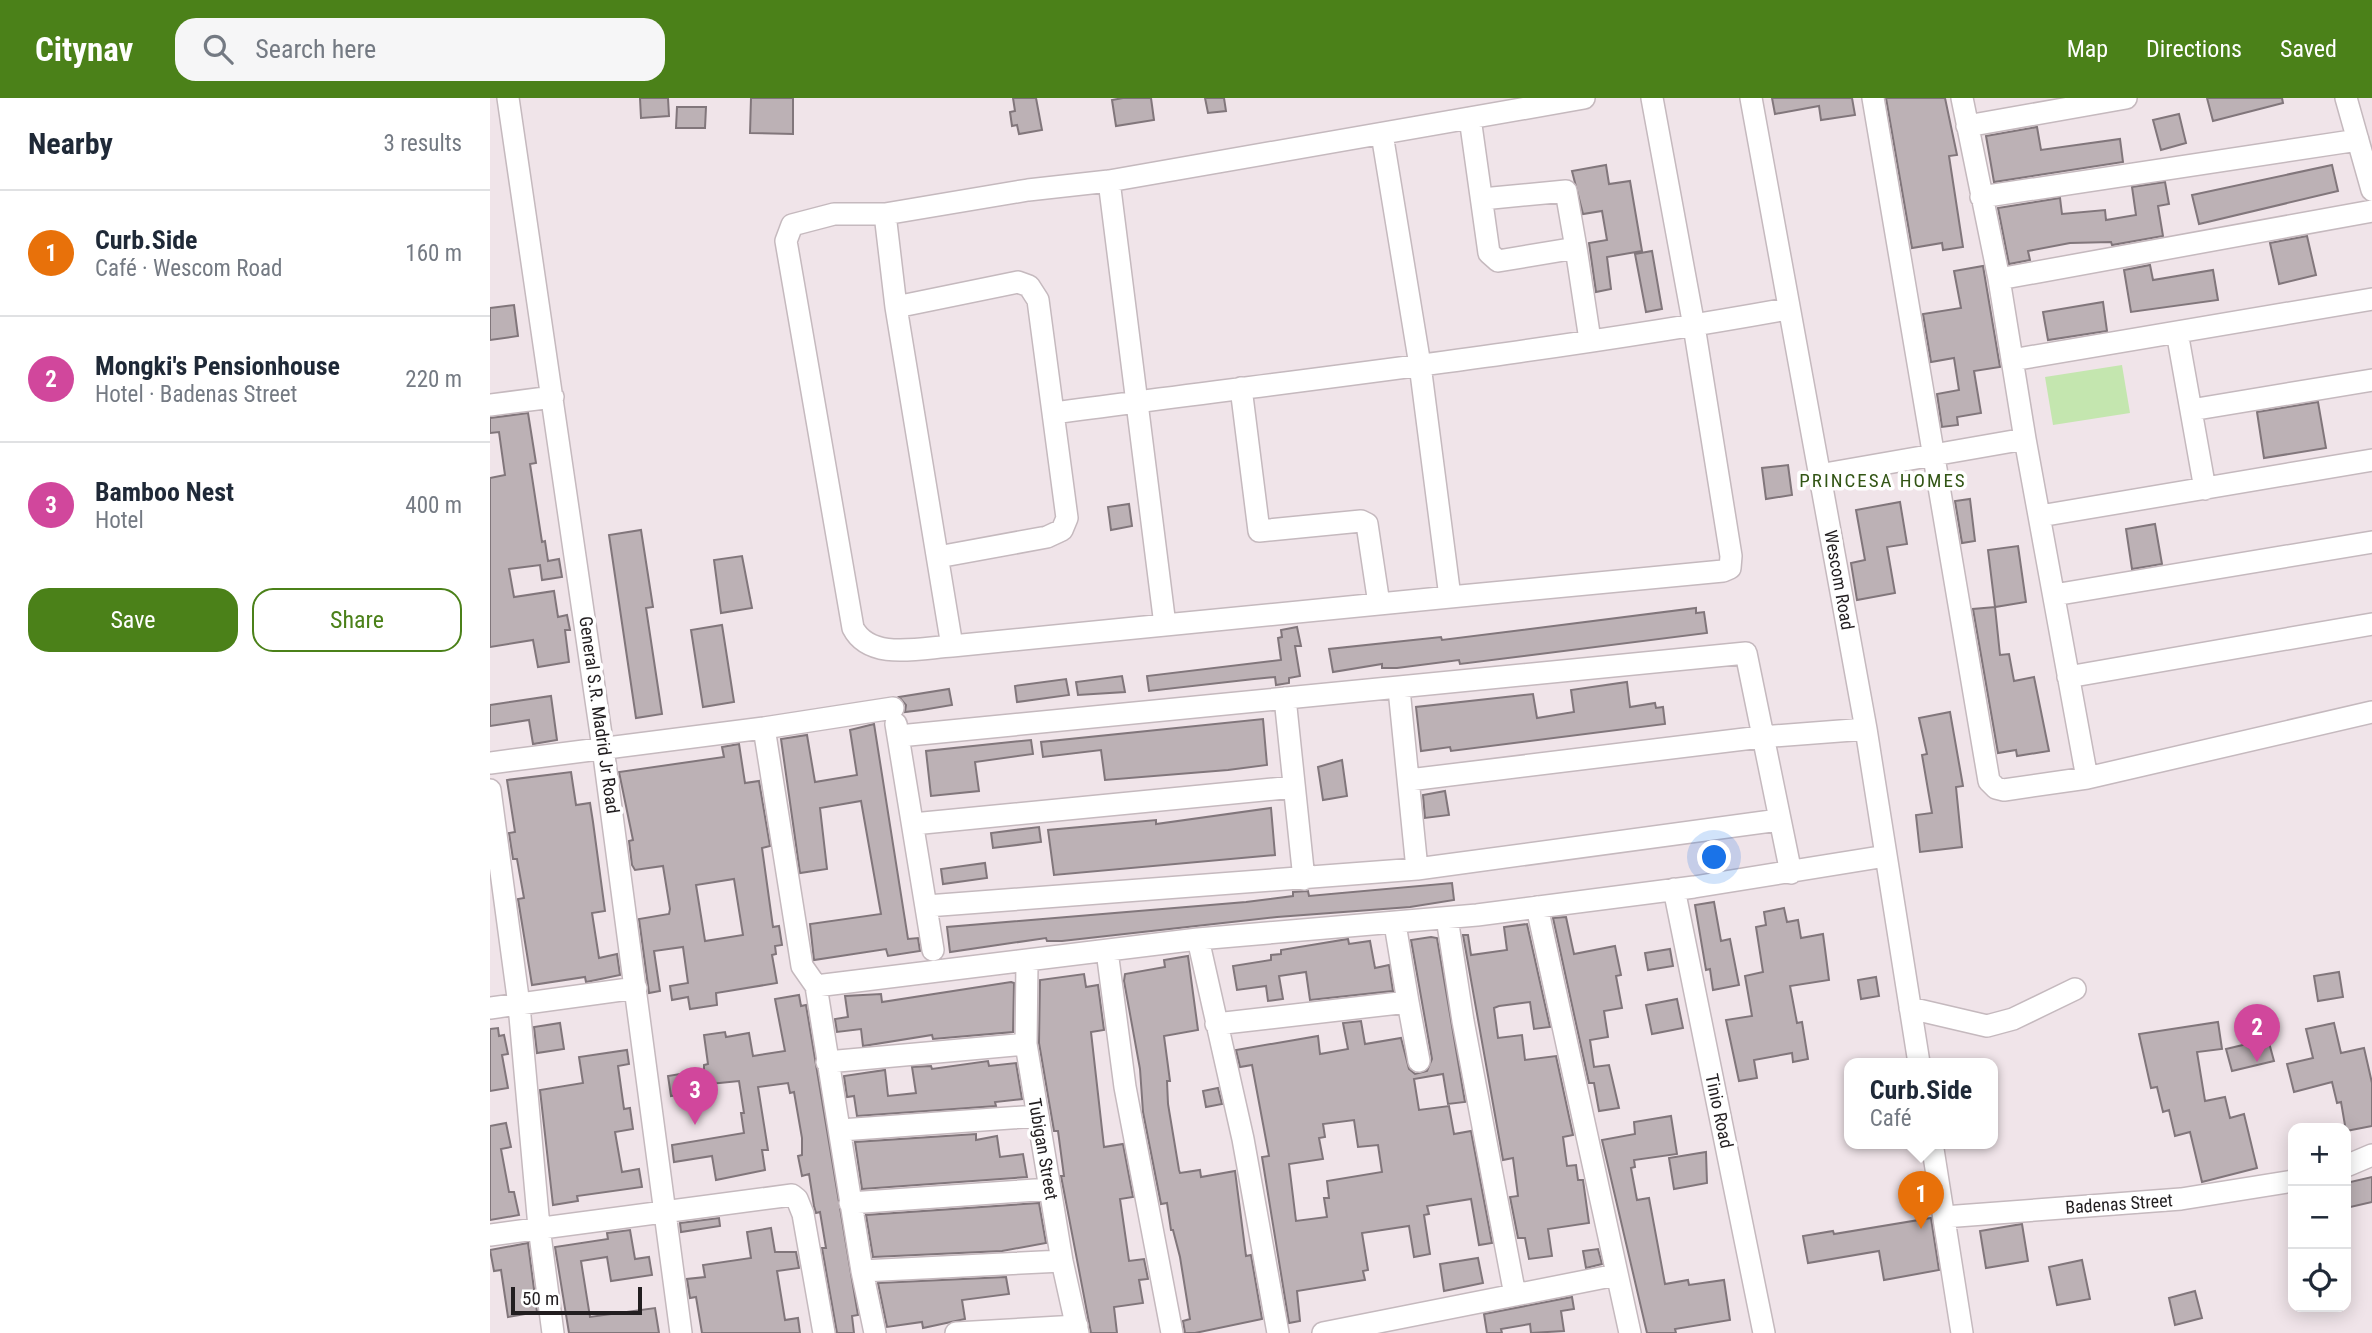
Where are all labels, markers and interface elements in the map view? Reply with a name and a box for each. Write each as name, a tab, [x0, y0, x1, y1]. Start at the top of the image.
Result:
search box	[175, 18, 665, 81]
text: Citynav	[35, 30, 133, 69]
icon: search	[199, 30, 237, 68]
text: Search here	[255, 34, 376, 64]
text: Map	[2067, 35, 2108, 63]
text: Directions	[2146, 35, 2242, 63]
text: Saved	[2280, 35, 2337, 63]
text: Nearby	[28, 126, 113, 161]
text: 3 results	[384, 130, 462, 157]
text: Curb.Side	[95, 225, 198, 255]
text: 1	[45, 240, 57, 267]
text: 160 m	[405, 240, 462, 267]
text: Café · Wescom Road	[95, 255, 282, 282]
text: Mongki's Pensionhouse	[95, 351, 340, 381]
text: 2	[45, 366, 57, 393]
text: 220 m	[405, 366, 462, 393]
text: Hotel · Badenas Street	[95, 381, 297, 408]
district label: PRINCESA HOMES	[1799, 469, 1967, 492]
text: Bamboo Nest	[95, 477, 234, 507]
text: 3	[45, 492, 57, 519]
text: 400 m	[405, 492, 462, 519]
text: Hotel	[95, 507, 144, 534]
street label: Wescom Road	[1820, 528, 1859, 632]
button: Save	[28, 588, 238, 652]
button: Share	[252, 588, 462, 652]
street label: General S.R. Madrid Jr Road	[575, 615, 624, 815]
your location	[1697, 840, 1731, 874]
pin: 2	[2234, 1004, 2280, 1062]
popup	[1844, 1058, 1998, 1149]
pin: 3	[672, 1067, 718, 1125]
street label: Tinio Road	[1701, 1072, 1738, 1150]
text: Curb.Side	[1870, 1075, 1972, 1105]
street label: Tubigan Street	[1024, 1096, 1063, 1201]
text: Café	[1870, 1105, 1912, 1132]
map controls	[2288, 1123, 2351, 1312]
button: +	[2288, 1123, 2351, 1186]
pin: 1	[1898, 1171, 1944, 1229]
button: −	[2288, 1186, 2351, 1249]
street label: Badenas Street	[2065, 1189, 2173, 1218]
button: locate	[2288, 1249, 2351, 1312]
scale bar	[511, 1284, 642, 1316]
text: 50 m	[522, 1287, 559, 1310]

